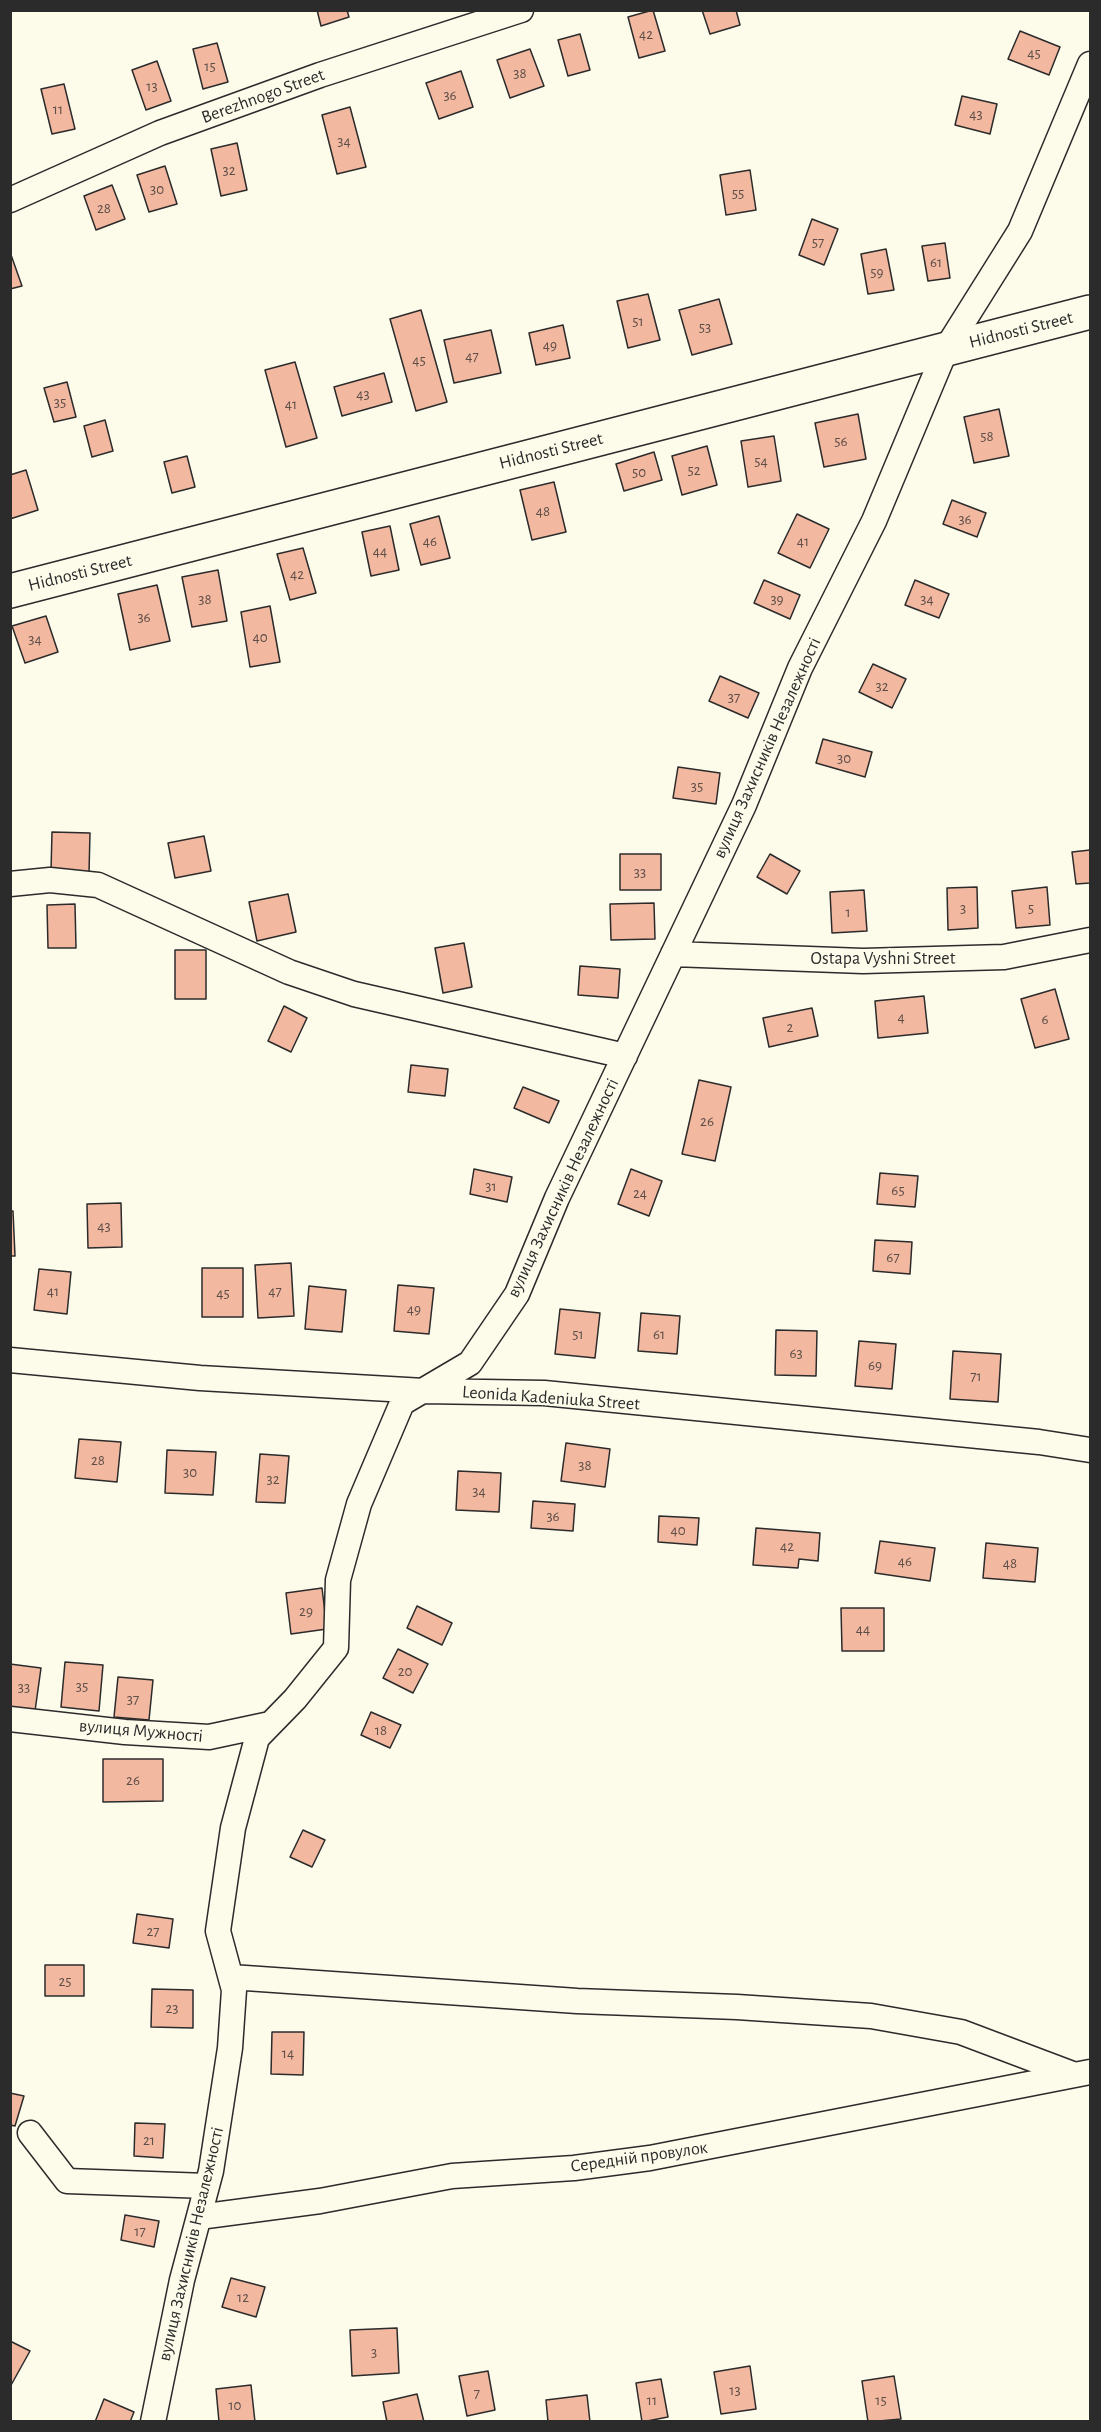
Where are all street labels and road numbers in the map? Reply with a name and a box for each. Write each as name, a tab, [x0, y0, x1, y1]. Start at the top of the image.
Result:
street label: Berezhnogo Street	[198, 64, 328, 128]
street label: Hidnosti Street	[967, 307, 1075, 353]
street label: Hidnosti Street	[497, 428, 605, 474]
street label: Hidnosti Street	[26, 550, 134, 596]
street label: вулиця Захисників Незалежності	[708, 634, 826, 862]
street label: Ostapa Vyshni Street	[811, 948, 955, 970]
street label: вулиця Захисників Незалежності	[503, 1075, 623, 1301]
street label: Leonida Kadeniuka Street	[461, 1381, 641, 1415]
street label: вулиця Мужності	[78, 1715, 204, 1747]
street label: вулиця Захисників Незалежності	[154, 2125, 228, 2363]
street label: Середній провулок	[569, 2137, 709, 2177]

